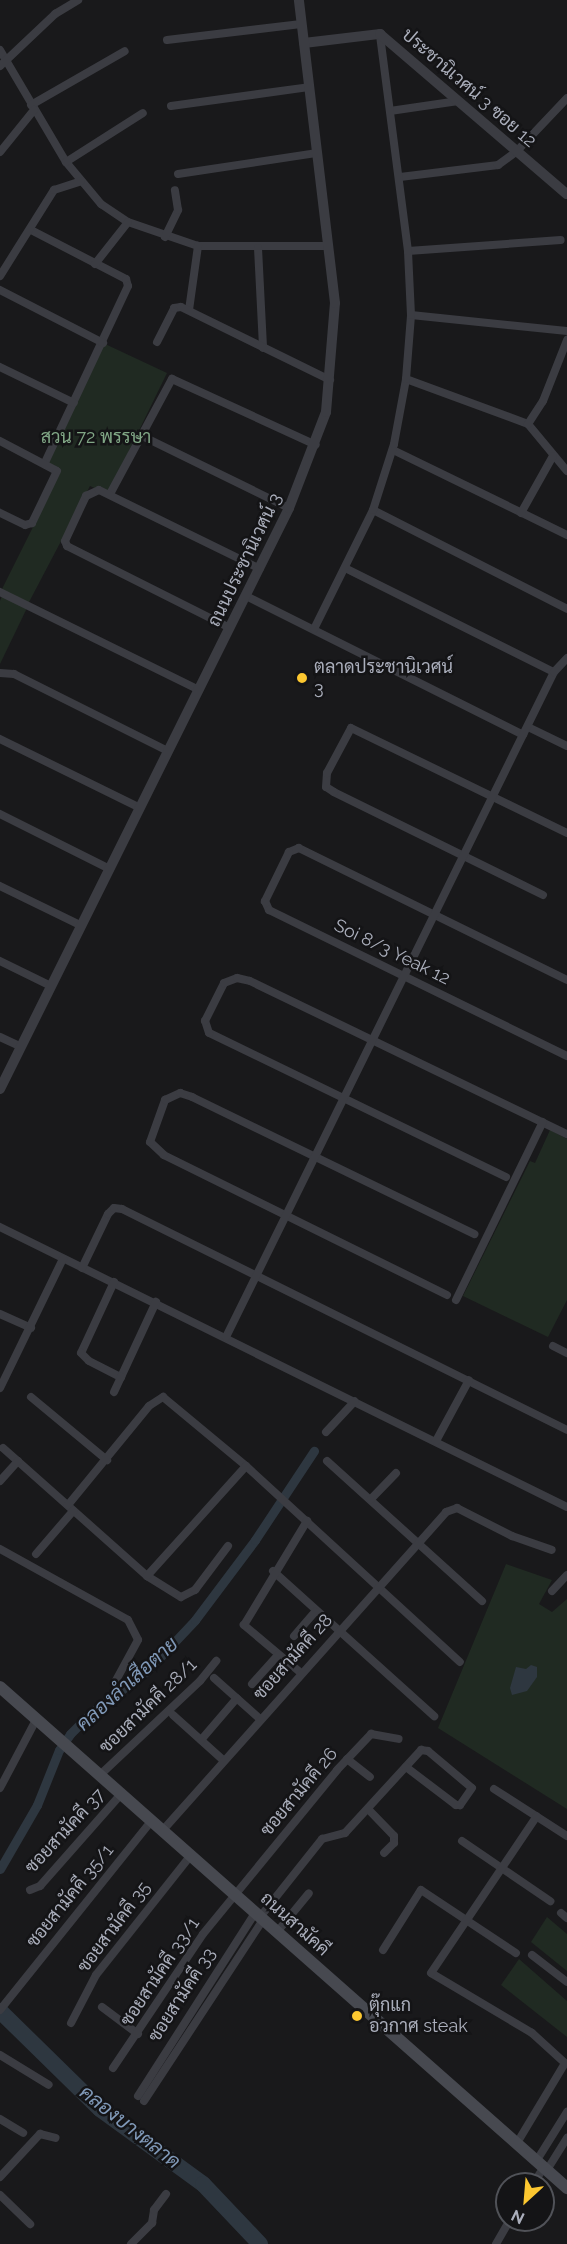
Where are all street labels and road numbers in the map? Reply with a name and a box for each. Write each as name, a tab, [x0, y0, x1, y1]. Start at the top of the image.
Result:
street label: ประชานิเวศน์ 3 ซอย 12	[397, 24, 541, 152]
street label: ถนนประชานิเวศน์ 3	[203, 490, 287, 630]
street label: Soi 8/3 Yeak 12	[330, 914, 454, 990]
street label: ซอยสามัคคี 28	[249, 1609, 337, 1705]
street label: ซอยสามัคคี 28/1	[95, 1654, 201, 1758]
street label: ซอยสามัคคี 26	[256, 1743, 342, 1841]
street label: ซอยสามัคคี 37	[20, 1784, 110, 1878]
street label: ซอยสามัคคี 35/1	[22, 1840, 118, 1952]
street label: ซอยสามัคคี 35	[73, 1877, 155, 1977]
street label: ถนนสามัคคี	[256, 1887, 334, 1961]
street label: ซอยสามัคคี 33/1	[116, 1914, 204, 2030]
street label: ซอยสามัคคี 33	[144, 1944, 220, 2046]

